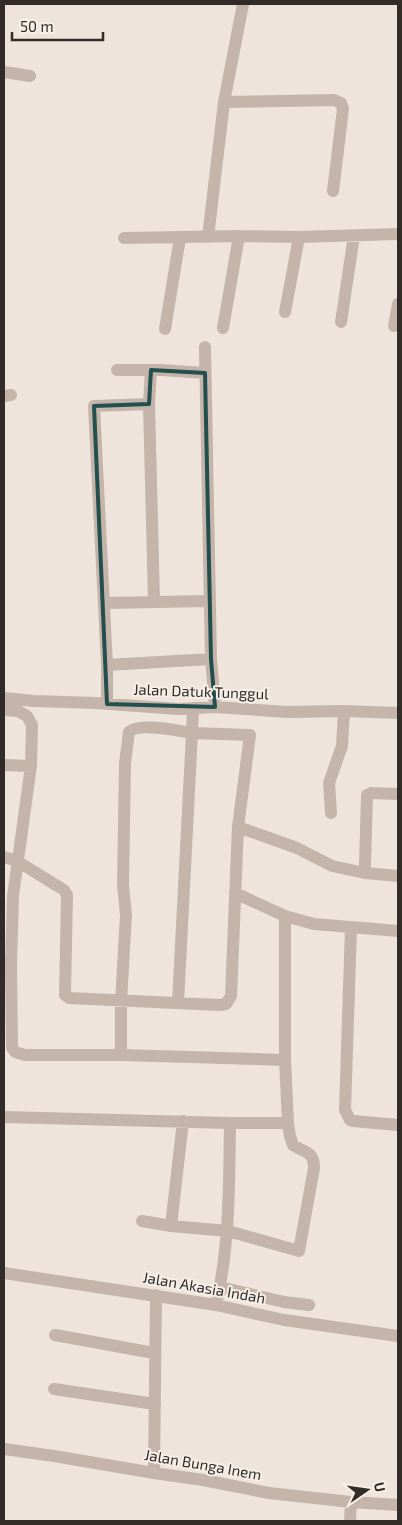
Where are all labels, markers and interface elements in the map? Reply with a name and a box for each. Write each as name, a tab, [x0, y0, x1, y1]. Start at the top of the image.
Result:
scale bar	[12, 10, 104, 42]
text: 50 m	[20, 17, 54, 35]
street label: Jalan Datuk Tunggul	[133, 680, 270, 702]
street label: Jalan Akasia Indah	[142, 1267, 267, 1307]
street label: Jalan Bunga Inem	[143, 1445, 263, 1483]
north arrow	[342, 1465, 392, 1515]
text: U	[371, 1480, 390, 1494]

